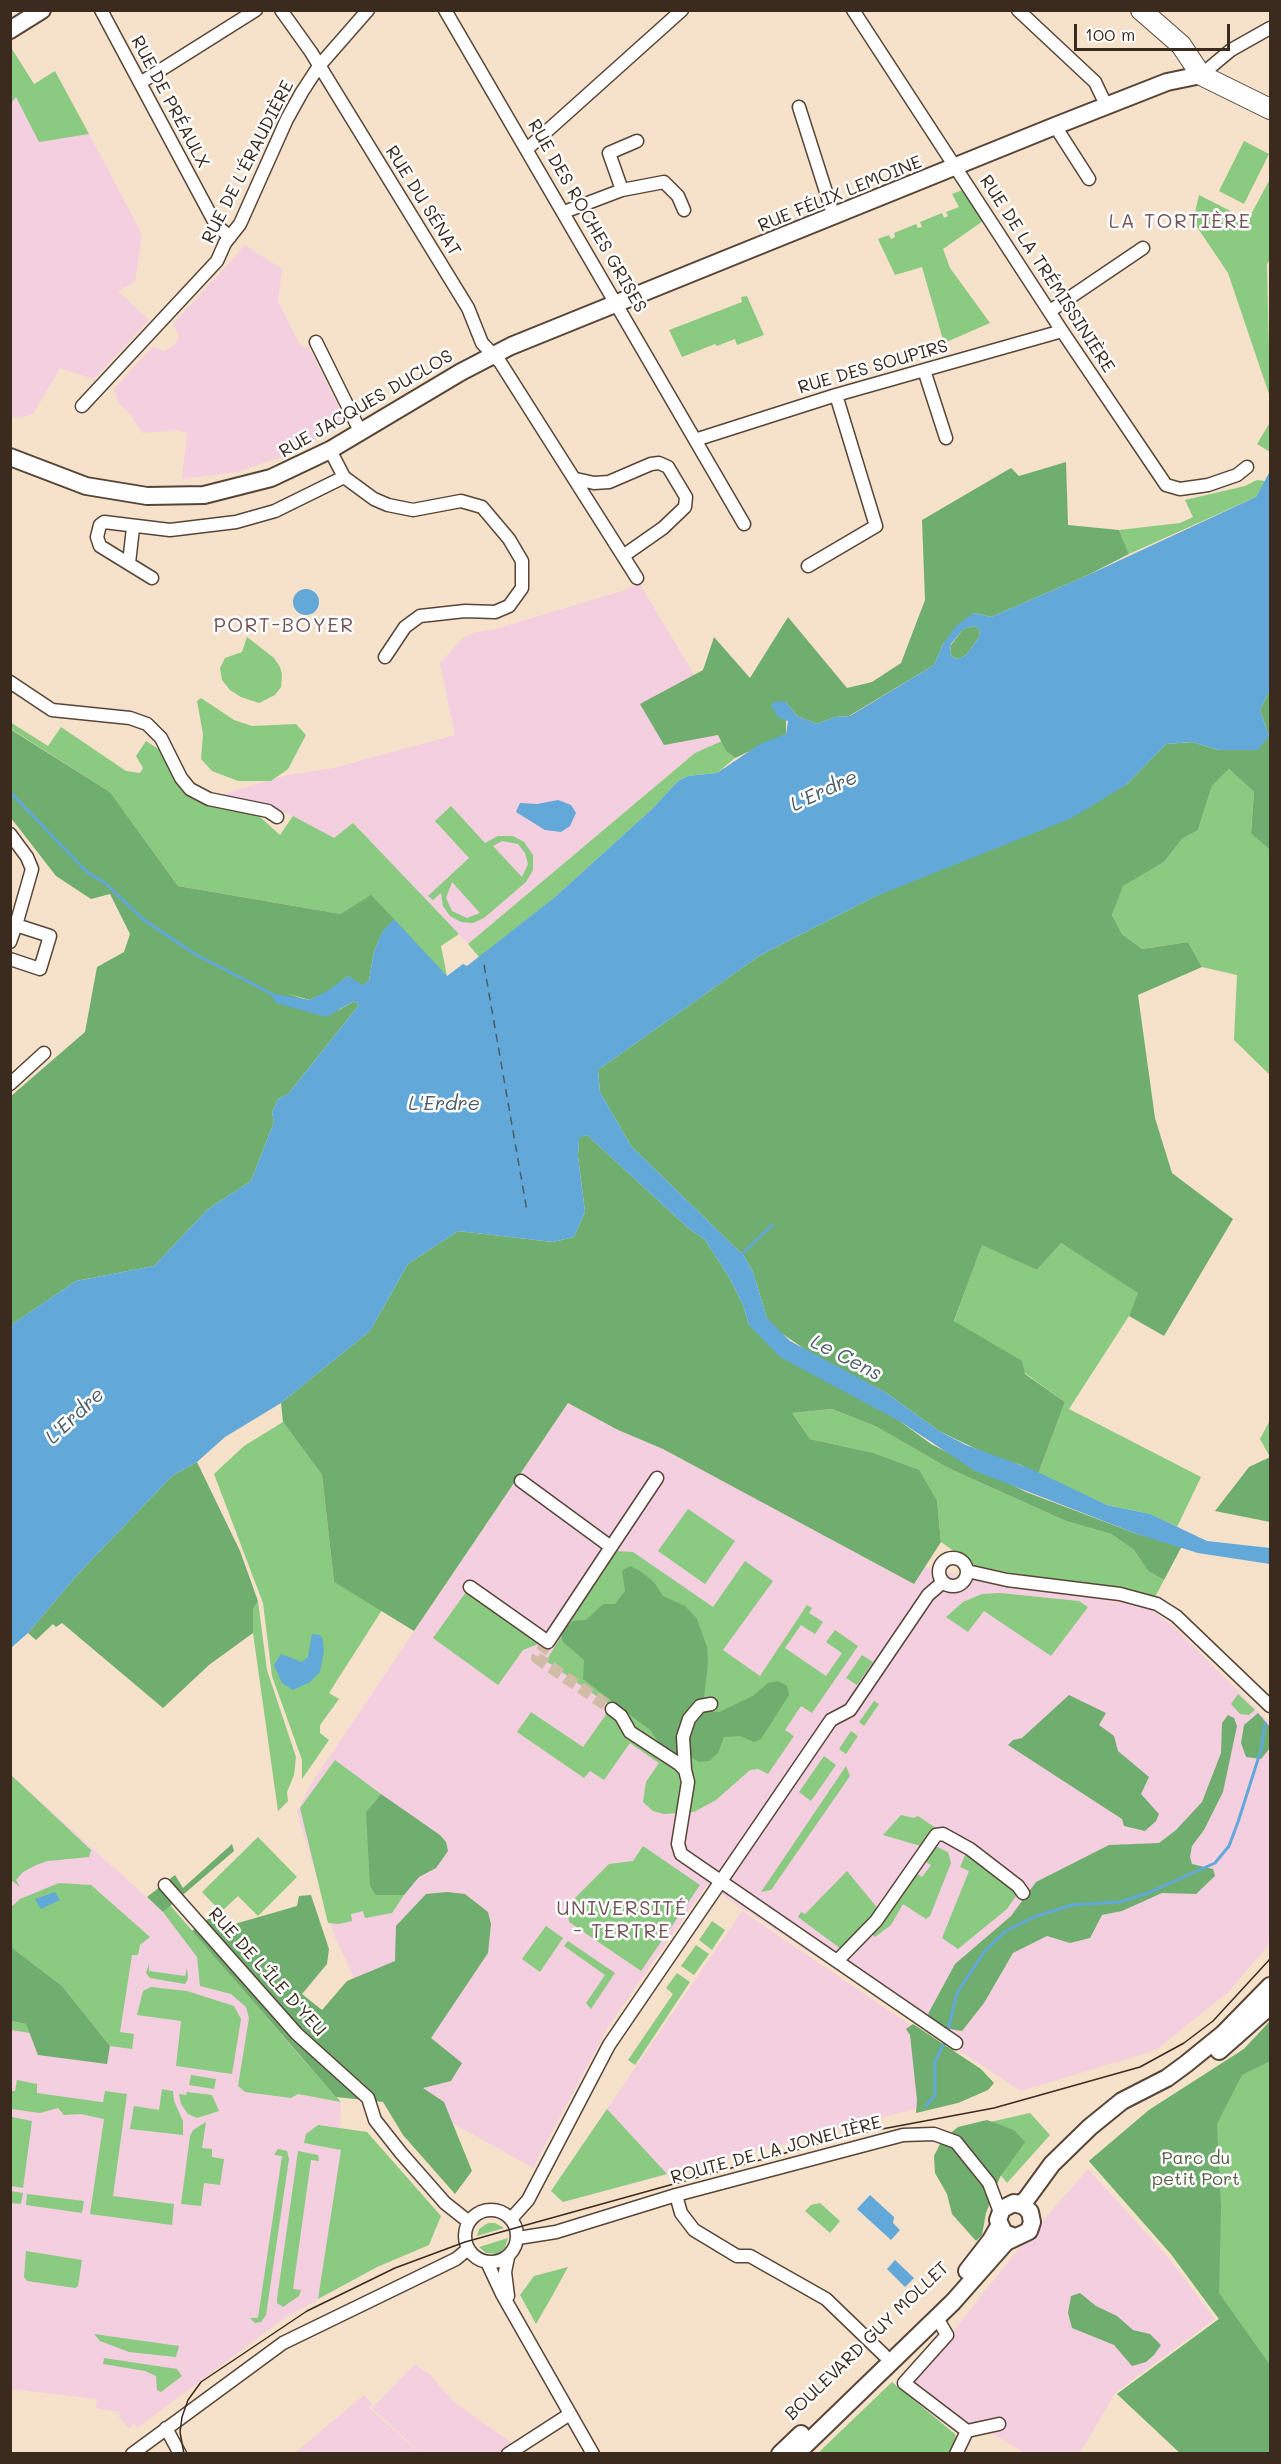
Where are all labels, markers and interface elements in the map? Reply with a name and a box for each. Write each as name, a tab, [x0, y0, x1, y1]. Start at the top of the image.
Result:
scale bar	[1077, 12, 1233, 50]
text: 100 m	[1085, 22, 1135, 46]
street label: RUE DE PRÉAULX	[126, 32, 214, 172]
street label: RUE DE L'ÉRAUDIÈRE	[197, 77, 299, 247]
street label: RUE DES ROCHES GRISES	[523, 116, 651, 316]
street label: RUE DU SÉNAT	[380, 142, 466, 260]
street label: RUE FÉLIX LEMOINE	[755, 151, 925, 237]
street label: RUE DE LA TRÉMISSINIÈRE	[975, 171, 1119, 377]
district label: LA TORTIÈRE	[1109, 210, 1251, 234]
street label: RUE DES SOUPIRS	[795, 335, 951, 399]
street label: RUE JACQUES DUCLOS	[275, 345, 457, 463]
district label: PORT-BOYER	[213, 614, 355, 638]
water label: L'Erdre	[787, 765, 861, 817]
water label: L'Erdre	[408, 1092, 480, 1116]
water label: Le Cens	[806, 1330, 886, 1386]
water label: L'Erdre	[41, 1383, 109, 1449]
district label: UNIVERSITÉ - TERTRE	[556, 1897, 688, 1944]
street label: RUE DE L'ÎLE D'YEU	[204, 1903, 330, 2041]
street label: ROUTE DE LA JONELIÈRE	[668, 2111, 884, 2189]
park label: Parc du petit Port	[1152, 2147, 1240, 2190]
street label: BOULEVARD GUY MOLLET	[781, 2257, 953, 2425]

